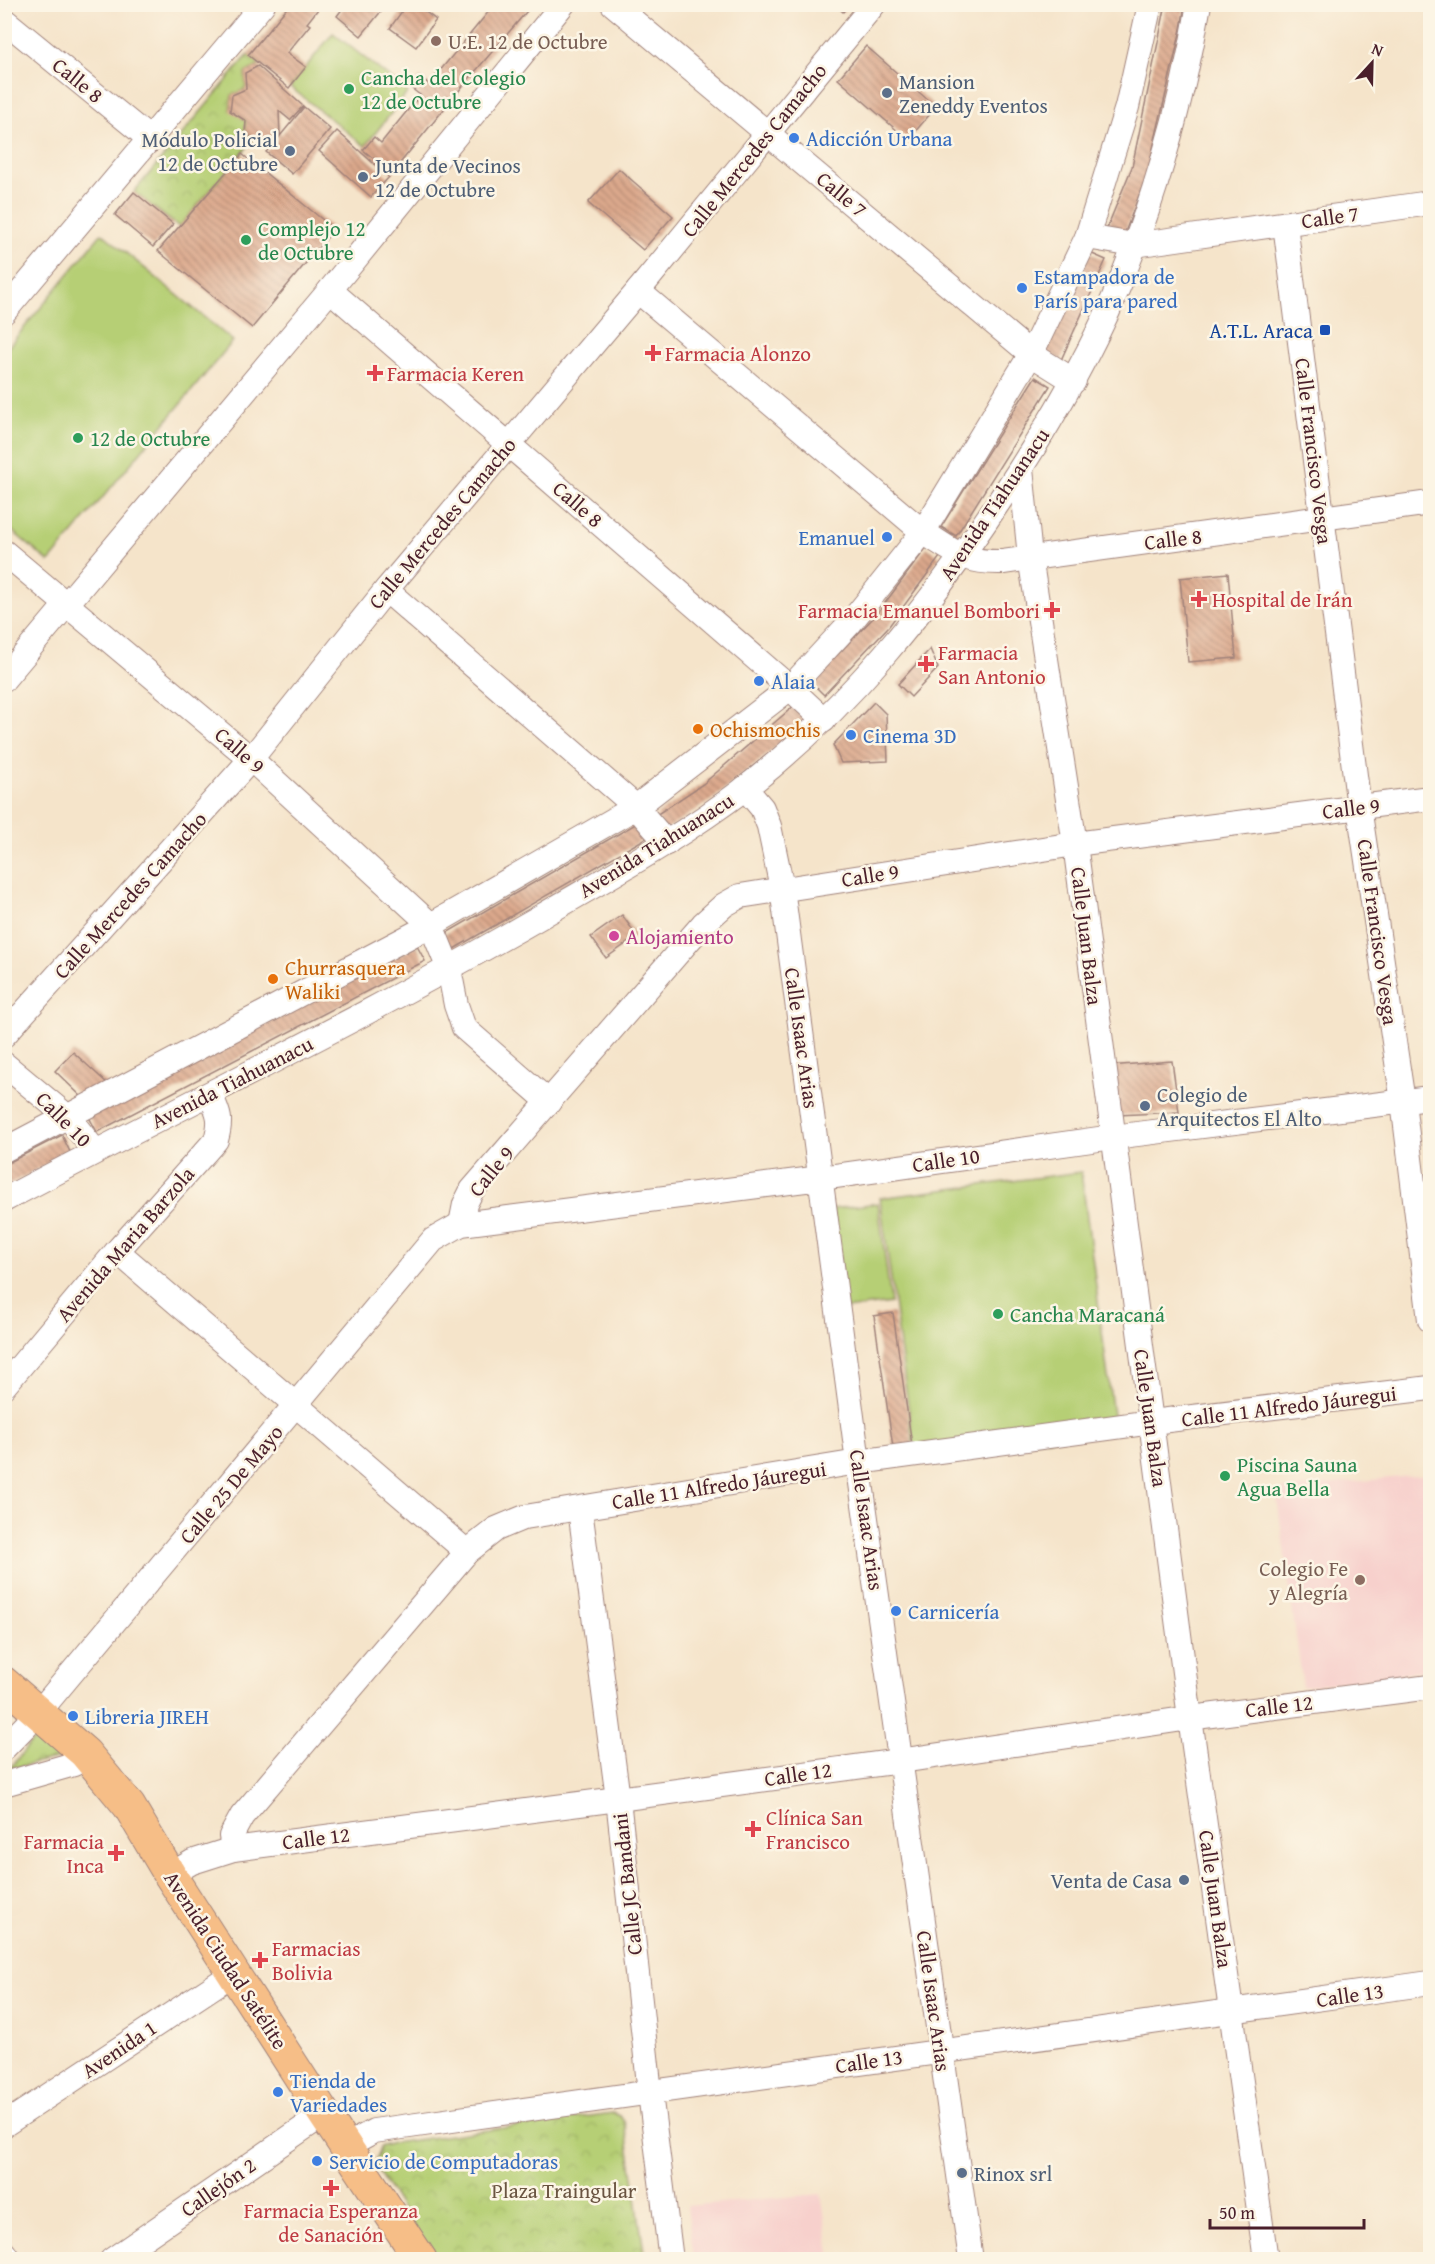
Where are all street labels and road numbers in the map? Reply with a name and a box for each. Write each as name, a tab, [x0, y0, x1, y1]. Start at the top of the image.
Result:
street label: Calle 8	[46, 50, 110, 110]
street label: Calle Mercedes Camacho	[674, 56, 834, 244]
street label: Calle 7	[810, 164, 874, 224]
street label: Calle 7	[1299, 198, 1361, 236]
street label: Calle Francisco Vesga	[1287, 356, 1341, 546]
street label: Avenida Tiahuanacu	[931, 421, 1057, 586]
street label: Calle Mercedes Camacho	[361, 430, 523, 616]
street label: Calle 8	[546, 473, 610, 535]
street label: Calle 8	[1142, 520, 1204, 558]
street label: Calle 9	[208, 719, 272, 781]
street label: Avenida Tiahuanacu	[572, 784, 740, 905]
street label: Calle 9	[1320, 789, 1382, 827]
street label: Calle Mercedes Camacho	[46, 804, 214, 986]
street label: Calle Francisco Vesga	[1350, 837, 1406, 1027]
street label: Calle 9	[839, 855, 901, 895]
street label: Calle Juan Balza	[1063, 865, 1111, 1007]
street label: Calle Isaac Arias	[777, 966, 827, 1110]
street label: Avenida Tiahuanacu	[146, 1027, 319, 1136]
street label: Calle 10	[29, 1084, 99, 1154]
street label: Calle 9	[461, 1139, 521, 1203]
street label: Calle 10	[910, 1140, 982, 1180]
street label: Avenida Maria Barzola	[49, 1159, 202, 1329]
street label: Calle Juan Balza	[1126, 1347, 1176, 1489]
street label: Calle 11 Alfredo Jáuregui	[1180, 1377, 1398, 1435]
street label: Calle 25 De Mayo	[172, 1418, 290, 1550]
street label: Calle Isaac Arias	[842, 1448, 892, 1592]
street label: Calle 11 Alfredo Jáuregui	[610, 1453, 828, 1517]
street label: Calle 12	[1243, 1686, 1315, 1726]
street label: Calle 12	[762, 1754, 834, 1794]
street label: Calle JC Bandani	[604, 1811, 650, 1957]
street label: Calle 12	[280, 1818, 352, 1858]
street label: Calle Juan Balza	[1191, 1828, 1241, 1970]
street label: Avenida Ciudad Satélite	[157, 1865, 295, 2055]
street label: Calle Isaac Arias	[909, 1929, 959, 2073]
street label: Calle 13	[1314, 1975, 1386, 2015]
street label: Avenida 1	[75, 2012, 163, 2086]
street label: Calle 13	[833, 2041, 905, 2081]
street label: Callejón 2	[174, 2150, 262, 2224]

